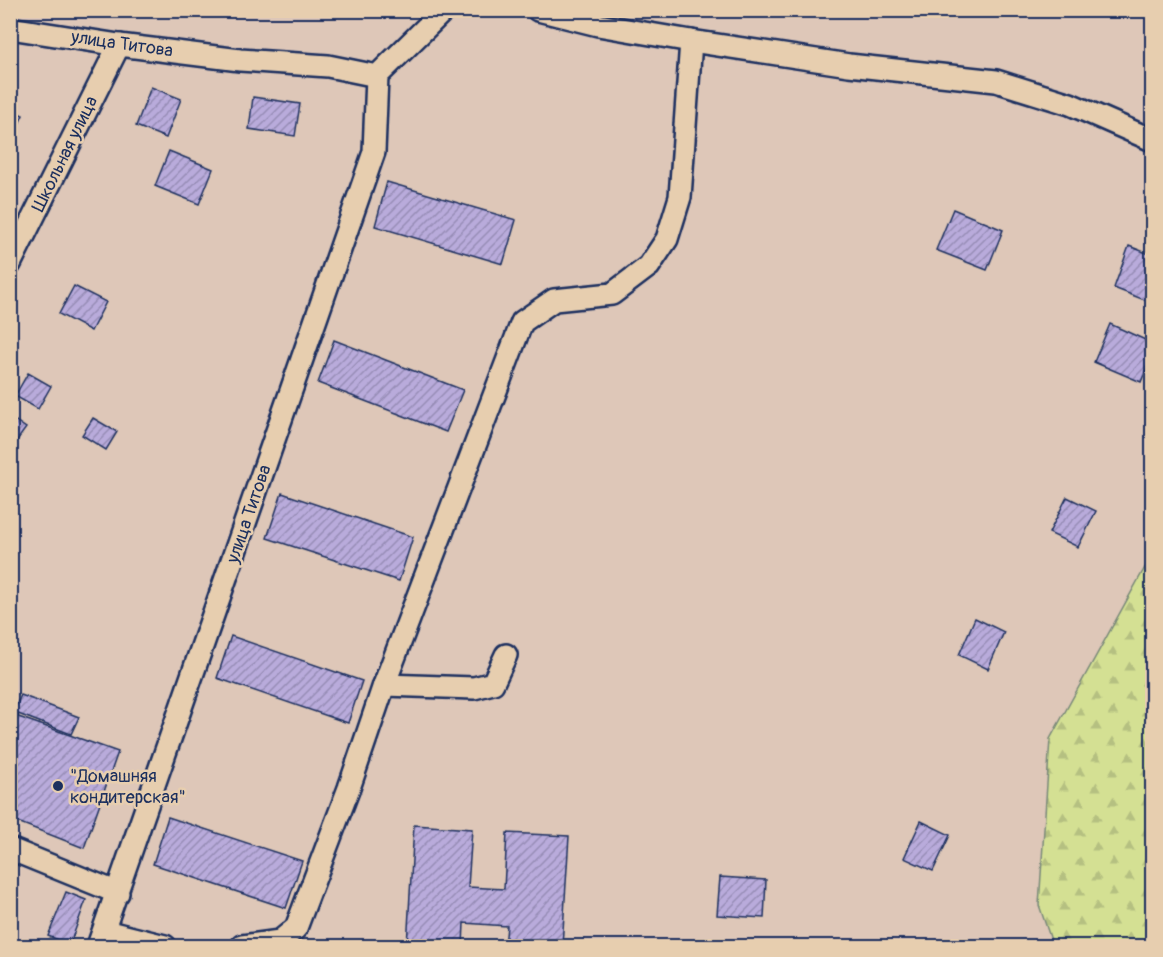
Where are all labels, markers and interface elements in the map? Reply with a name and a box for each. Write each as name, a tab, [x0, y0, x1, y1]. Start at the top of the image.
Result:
street label: улица Титова	[69, 25, 174, 63]
street label: Школьная улица	[27, 92, 103, 216]
street label: улица Титова	[221, 462, 277, 567]
place label: "Домашняя кондитерская"	[70, 765, 186, 809]
marker: "Домашняя кондитерская"	[51, 779, 65, 793]

